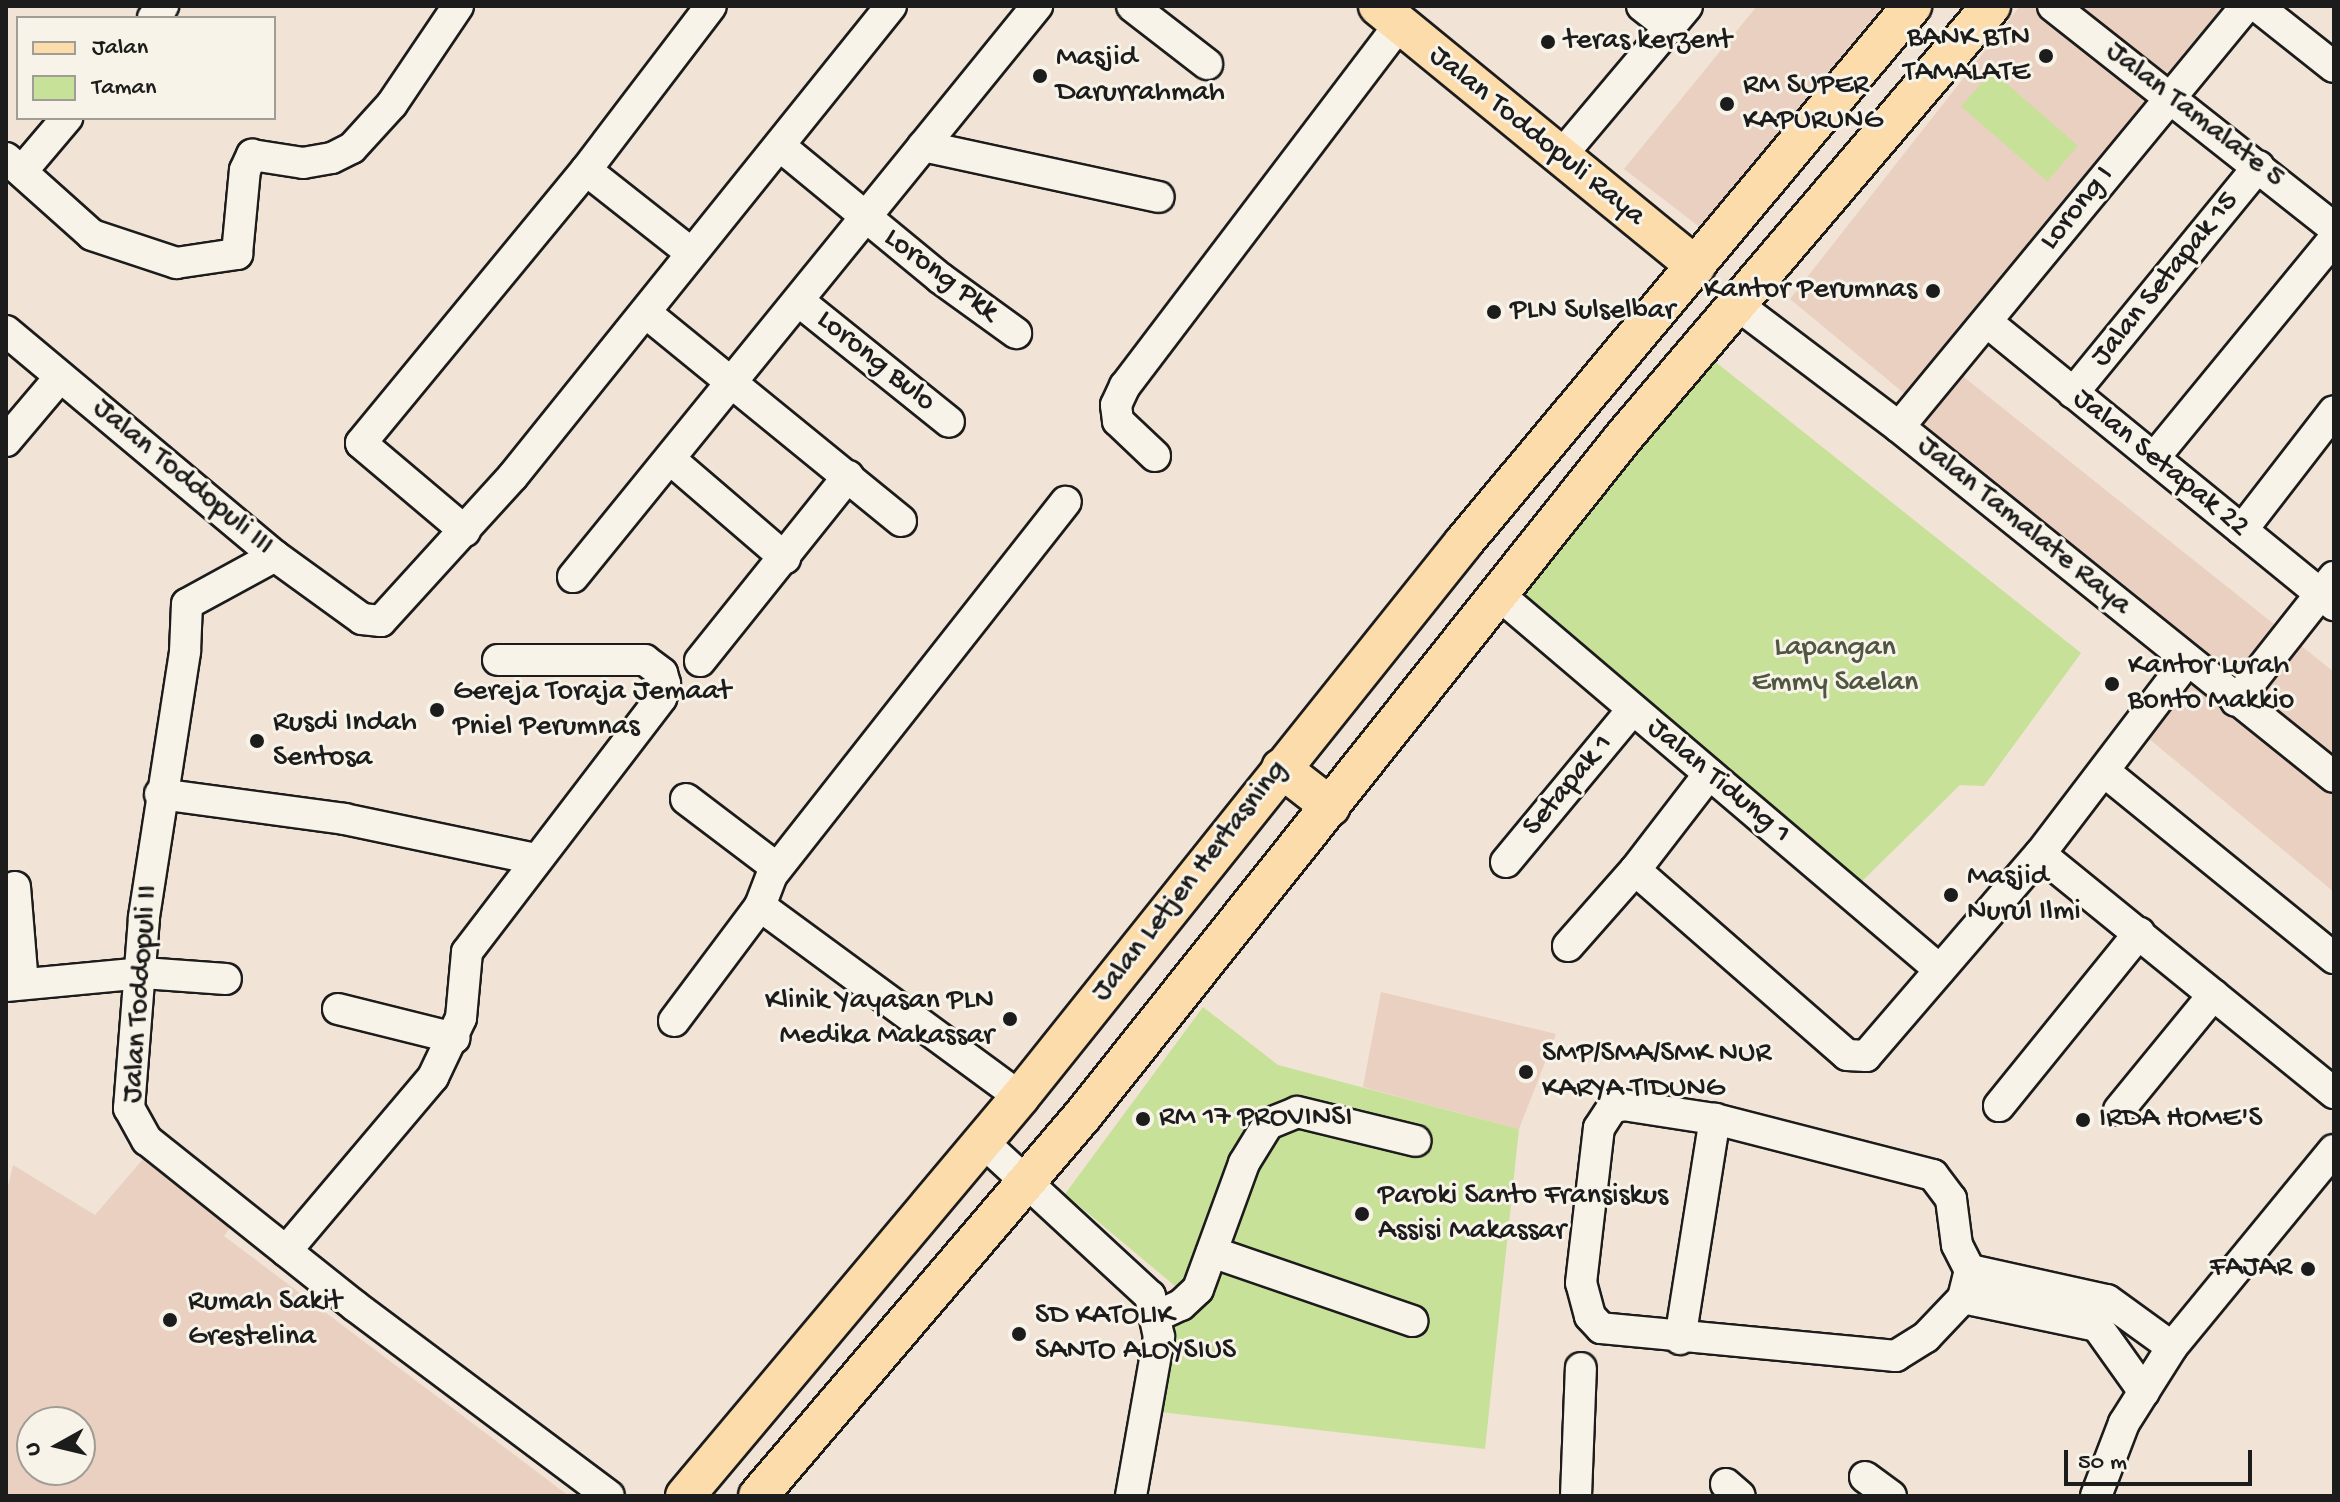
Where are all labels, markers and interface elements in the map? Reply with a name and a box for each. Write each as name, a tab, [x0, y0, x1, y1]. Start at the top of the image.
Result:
legend	[16, 16, 276, 120]
place label: BANK BTN TAMALATE	[1903, 21, 2030, 92]
place label: teras kerzent	[1564, 24, 1732, 60]
marker: teras kerzent	[1539, 33, 1557, 51]
text: Jalan	[92, 34, 148, 63]
street label: Jalan Tamalate 5	[2097, 35, 2291, 197]
street label: Jalan Toddopuli Raya	[1421, 39, 1651, 235]
place label: Masjid Darurrahmah	[1056, 41, 1225, 112]
marker: BANK BTN TAMALATE	[2037, 47, 2055, 65]
marker: Masjid Darurrahmah	[1031, 67, 1049, 85]
place label: RM SUPER KAPURUNG	[1743, 69, 1883, 140]
text: Taman	[92, 74, 156, 103]
marker: RM SUPER KAPURUNG	[1718, 95, 1736, 113]
street label: Lorong I	[2033, 159, 2123, 259]
street label: Jalan Setapak 15	[2084, 185, 2248, 375]
street label: Lorong Pkk	[875, 221, 1005, 331]
place label: Kantor Perumnas	[1704, 273, 1917, 309]
marker: Kantor Perumnas	[1924, 282, 1942, 300]
place label: PLN Sulselbar	[1510, 294, 1675, 330]
street label: Lorong Bulo	[808, 303, 942, 421]
marker: PLN Sulselbar	[1485, 303, 1503, 321]
street label: Jalan Setapak 22	[2064, 382, 2256, 546]
street label: Jalan Toddopuli III	[84, 392, 280, 564]
street label: Jalan Tamalate Raya	[1909, 430, 2137, 624]
park label: Lapangan Emmy Saelan	[1752, 631, 1918, 702]
place label: Kantor Lurah Bonto Makkio	[2128, 649, 2294, 720]
place label: Gereja Toraja Jemaat Pniel Perumnas	[453, 675, 731, 746]
marker: Kantor Lurah Bonto Makkio	[2103, 675, 2121, 693]
marker: Gereja Toraja Jemaat Pniel Perumnas	[428, 701, 446, 719]
place label: Rusdi Indah Sentosa	[273, 706, 417, 776]
street label: Jalan Tidung 1	[1638, 711, 1798, 853]
street label: Setapak 1	[1516, 728, 1622, 844]
marker: Rusdi Indah Sentosa	[248, 732, 266, 750]
street label: Jalan Letjen Hertasning	[1085, 754, 1297, 1010]
place label: Masjid Nurul Ilmi	[1967, 860, 2081, 930]
street label: Jalan Toddopuli II	[116, 884, 168, 1104]
marker: Masjid Nurul Ilmi	[1942, 886, 1960, 904]
place label: Klinik Yayasan PLN Medika Makassar	[765, 984, 994, 1054]
marker: Klinik Yayasan PLN Medika Makassar	[1001, 1010, 1019, 1028]
place label: SMP/SMA/SMK NUR KARYA TIDUNG	[1542, 1037, 1771, 1108]
marker: SMP/SMA/SMK NUR KARYA TIDUNG	[1517, 1063, 1535, 1081]
place label: RM 17 PROVINSI	[1159, 1101, 1352, 1137]
place label: IRDA HOME'S	[2099, 1102, 2263, 1138]
marker: RM 17 PROVINSI	[1134, 1110, 1152, 1128]
marker: IRDA HOME'S	[2074, 1111, 2092, 1129]
place label: Paroki Santo Fransiskus Assisi Makassar	[1378, 1179, 1668, 1250]
marker: Paroki Santo Fransiskus Assisi Makassar	[1353, 1205, 1371, 1223]
place label: FAJAR	[2210, 1251, 2292, 1287]
marker: FAJAR	[2299, 1260, 2317, 1278]
place label: Rumah Sakit Grestelina	[188, 1285, 342, 1356]
place label: SD KATOLIK SANTO ALOYSIUS	[1035, 1299, 1236, 1370]
marker: Rumah Sakit Grestelina	[159, 1309, 181, 1331]
marker: SD KATOLIK SANTO ALOYSIUS	[1010, 1325, 1028, 1343]
north arrow	[16, 1406, 96, 1486]
scale bar	[2068, 1434, 2256, 1484]
text: U	[20, 1441, 48, 1457]
text: 50 m	[2078, 1449, 2127, 1478]

